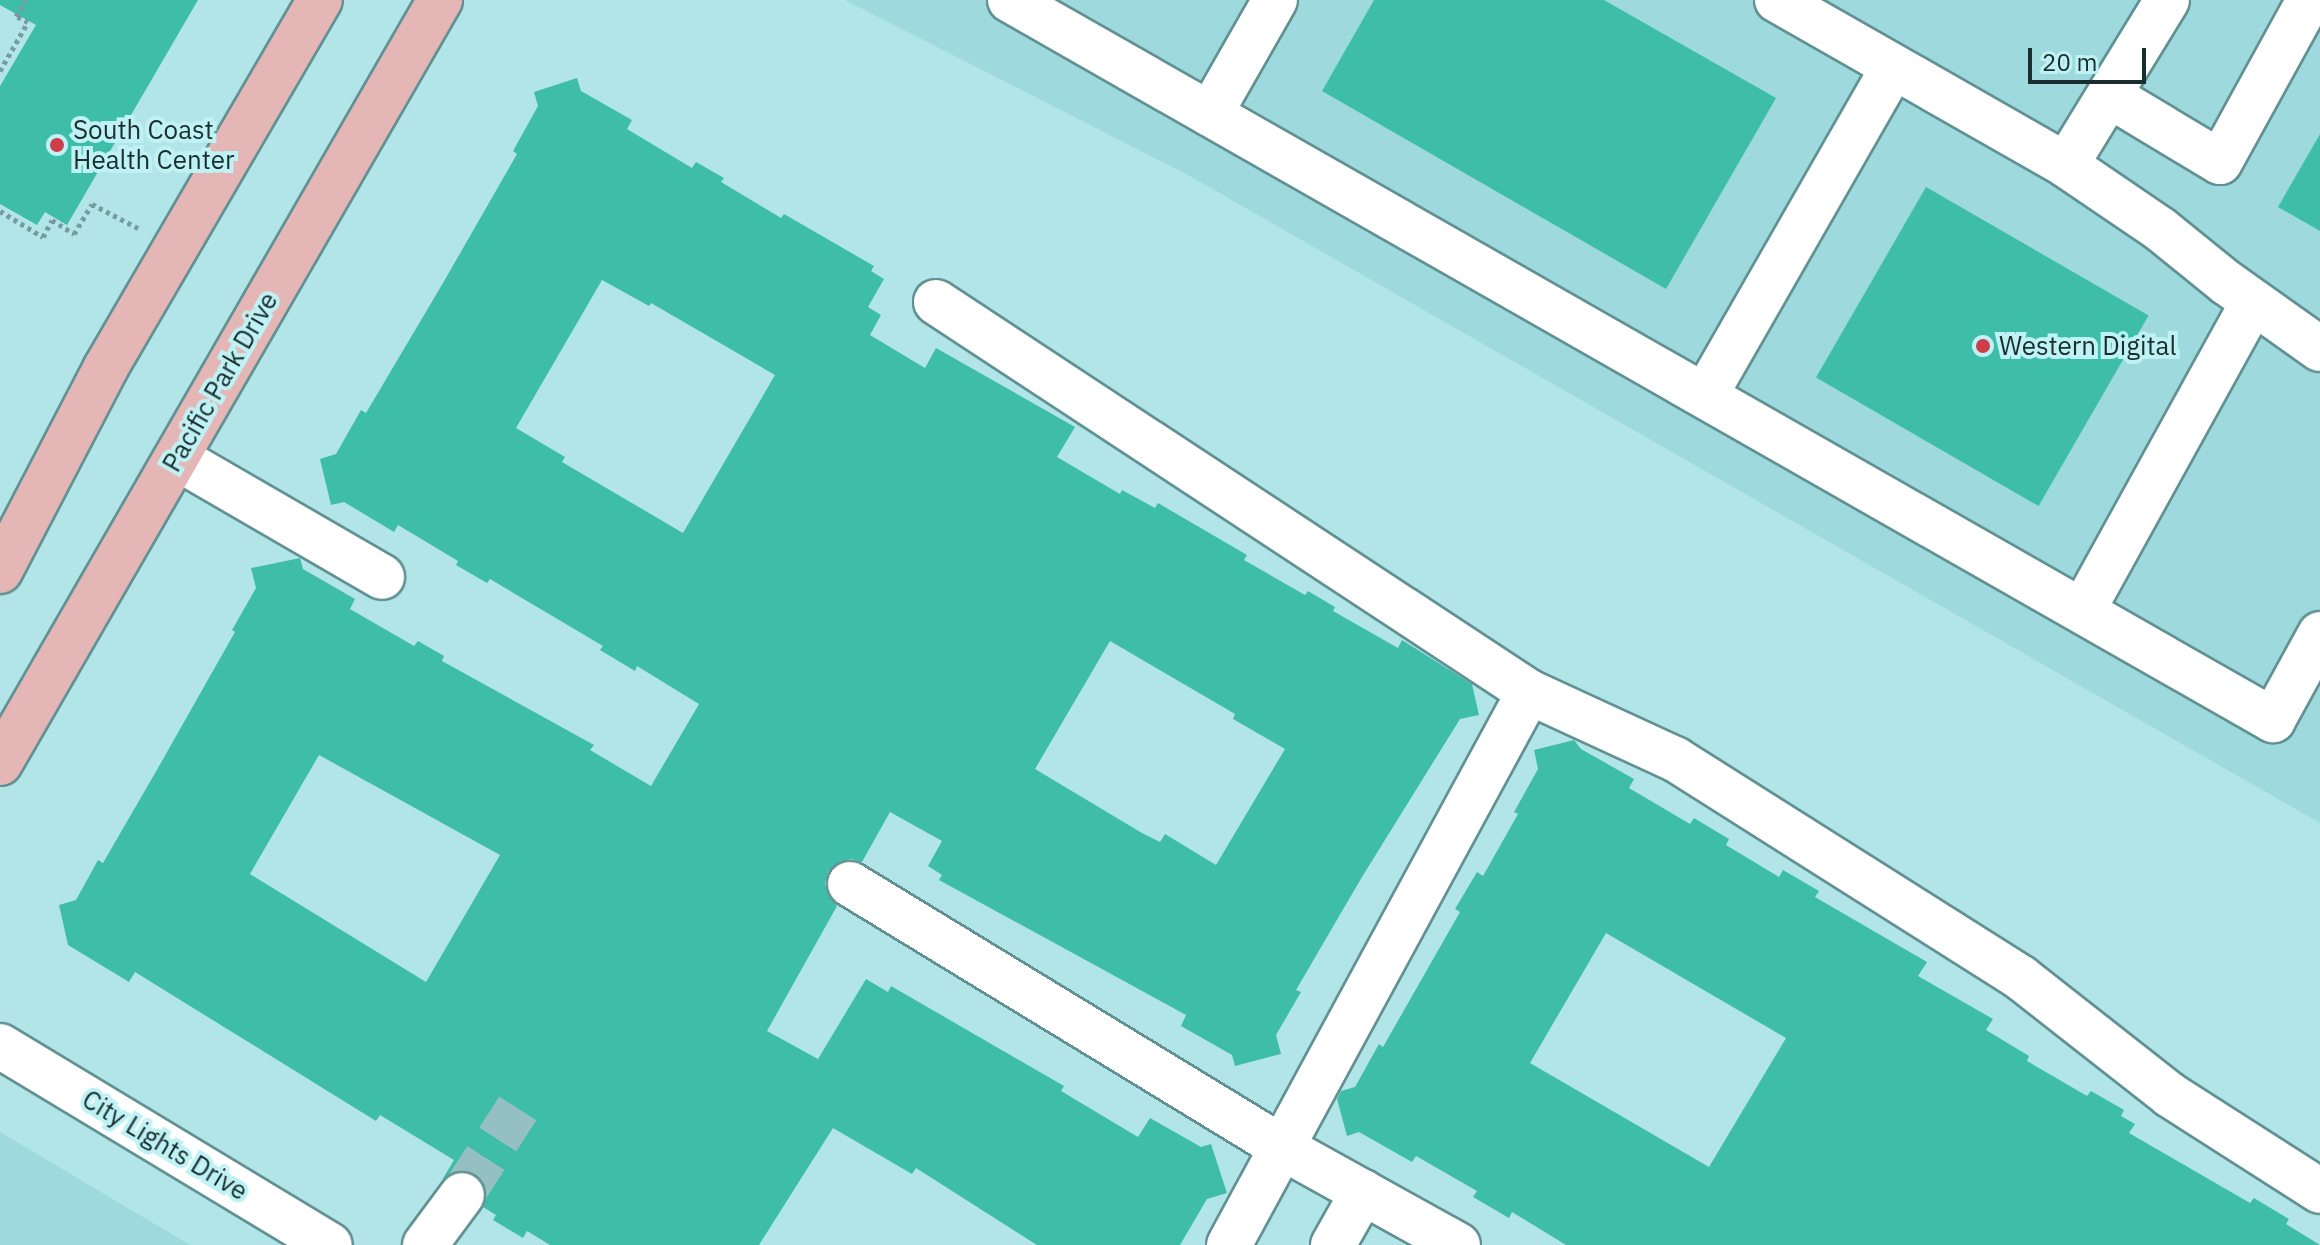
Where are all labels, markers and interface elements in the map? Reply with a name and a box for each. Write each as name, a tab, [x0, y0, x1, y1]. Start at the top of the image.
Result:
scale bar	[2032, 32, 2150, 82]
text: 20 m	[2042, 46, 2097, 78]
place label: South Coast Health Center	[73, 114, 235, 176]
marker: South Coast Health Center	[48, 136, 66, 154]
street label: Pacific Park Drive	[156, 287, 284, 477]
place label: Western Digital	[1999, 330, 2177, 362]
marker: Western Digital	[1974, 337, 1992, 355]
street label: City Lights Drive	[77, 1083, 253, 1207]

